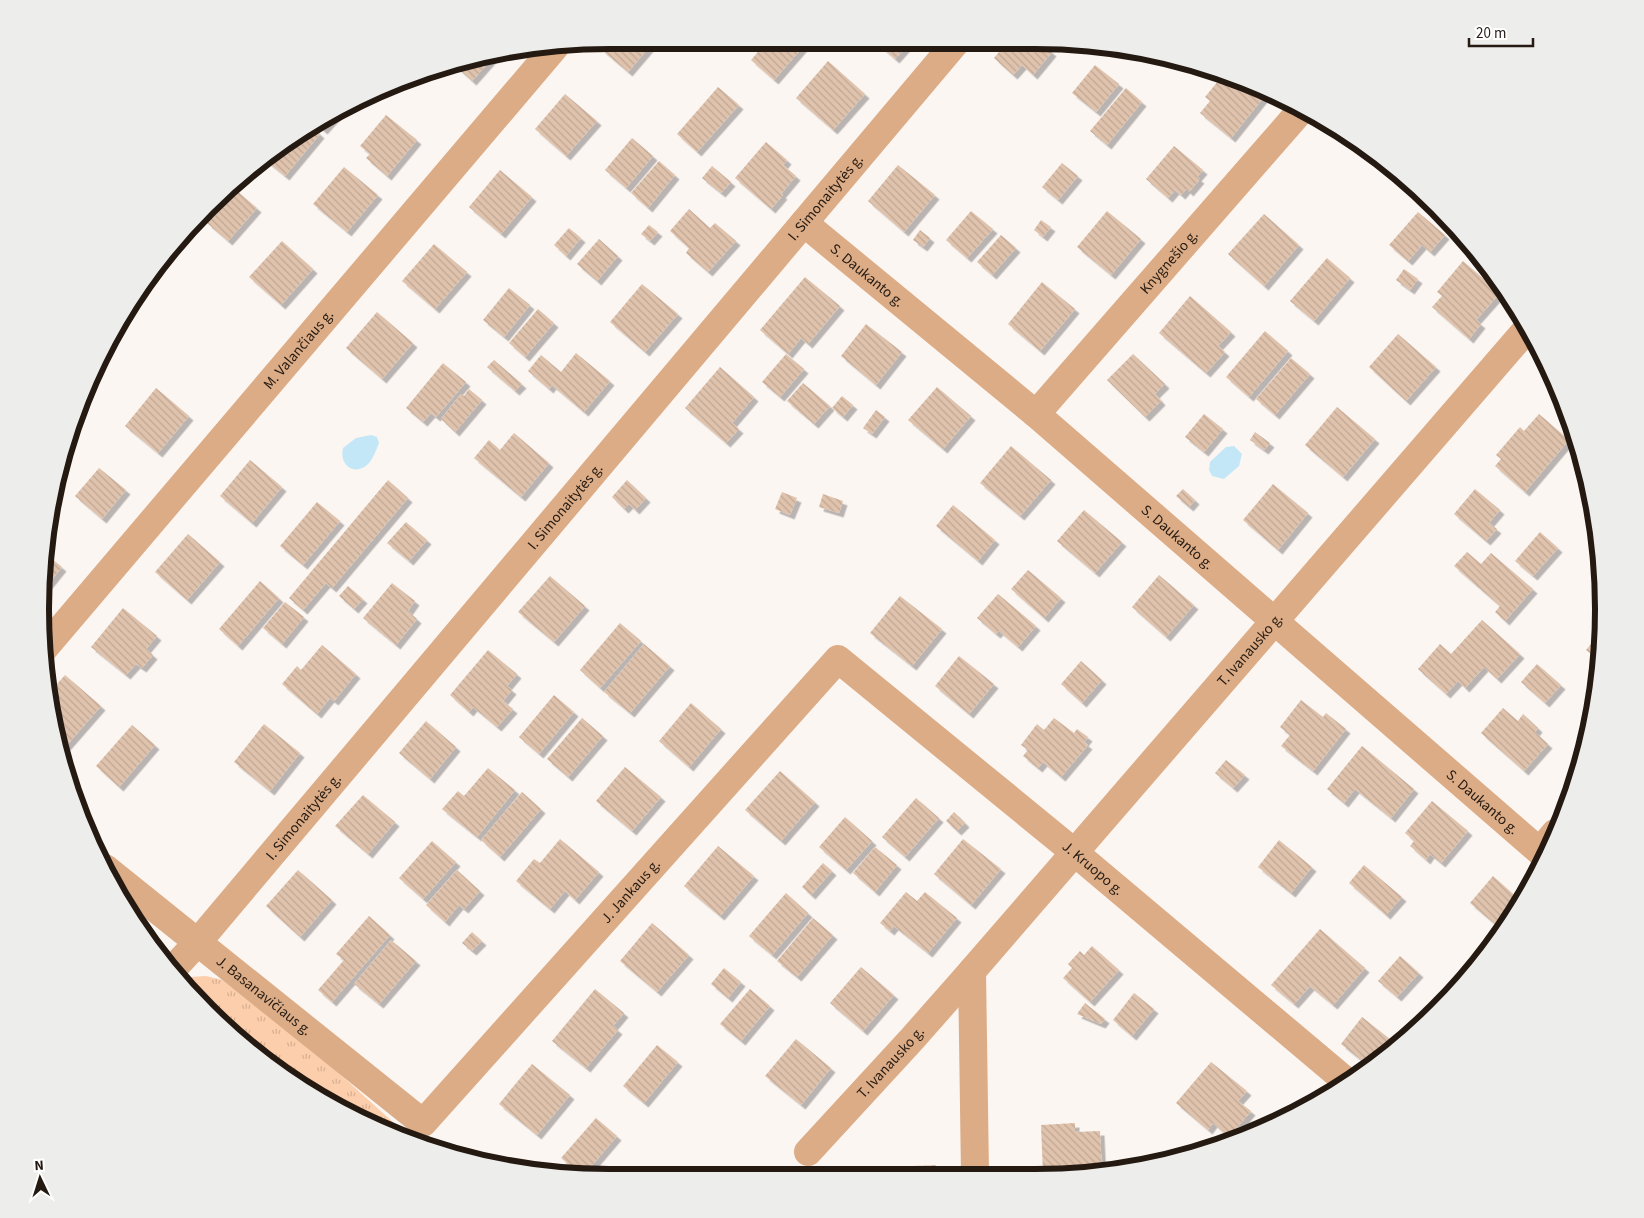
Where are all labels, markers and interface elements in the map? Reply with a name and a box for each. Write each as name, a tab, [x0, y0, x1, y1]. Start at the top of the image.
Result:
scale bar	[1469, 15, 1533, 47]
text: 20 m	[1476, 23, 1506, 44]
street label: I. Simonaitytės g.	[783, 150, 868, 245]
street label: Knygnešio g.	[1135, 225, 1203, 299]
street label: S. Daukanto g.	[826, 239, 908, 312]
street label: M. Valančiaus g.	[259, 305, 339, 394]
street label: I. Simonaitytės g.	[523, 459, 608, 554]
street label: S. Daukanto g.	[1136, 500, 1218, 575]
street label: T. Ivanausko g.	[1213, 608, 1288, 691]
street label: S. Daukanto g.	[1441, 765, 1523, 840]
street label: I. Simonaitytės g.	[261, 769, 347, 865]
street label: J. Kruopo g.	[1058, 836, 1128, 901]
street label: J. Jankaus g.	[596, 854, 666, 928]
street label: J. Basanavičiaus g.	[212, 951, 316, 1041]
street label: T. Ivanausko g.	[852, 1022, 930, 1103]
north arrow	[15, 1153, 65, 1203]
text: N	[34, 1156, 45, 1176]

